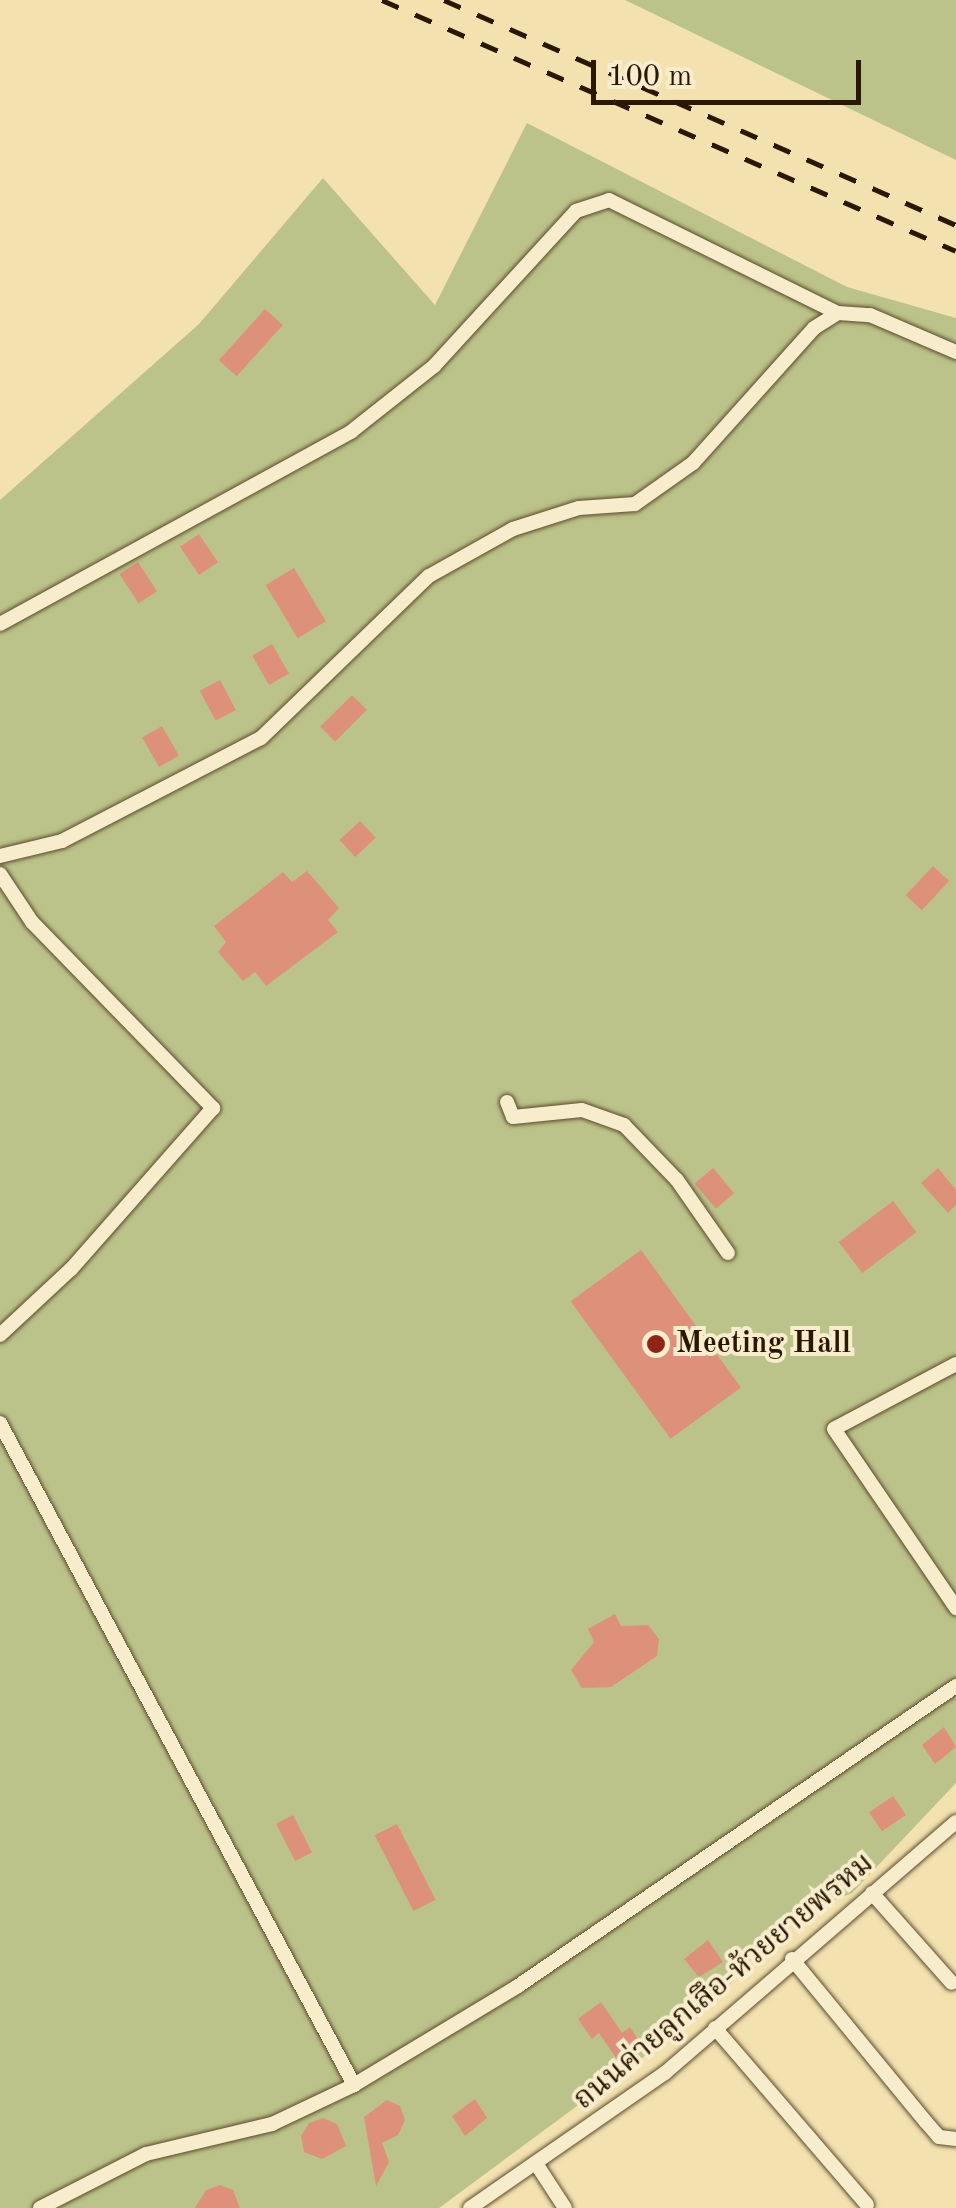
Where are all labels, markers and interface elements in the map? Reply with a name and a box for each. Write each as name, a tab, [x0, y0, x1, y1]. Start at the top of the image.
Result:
scale bar	[596, 40, 866, 102]
text: 100 m	[608, 62, 692, 92]
place label: Meeting Hall	[676, 1326, 851, 1362]
marker: Meeting Hall	[645, 1333, 667, 1355]
street label: ถนนค่ายลูกเสึอ-ห้วยยายพรหม	[567, 1846, 881, 2118]

